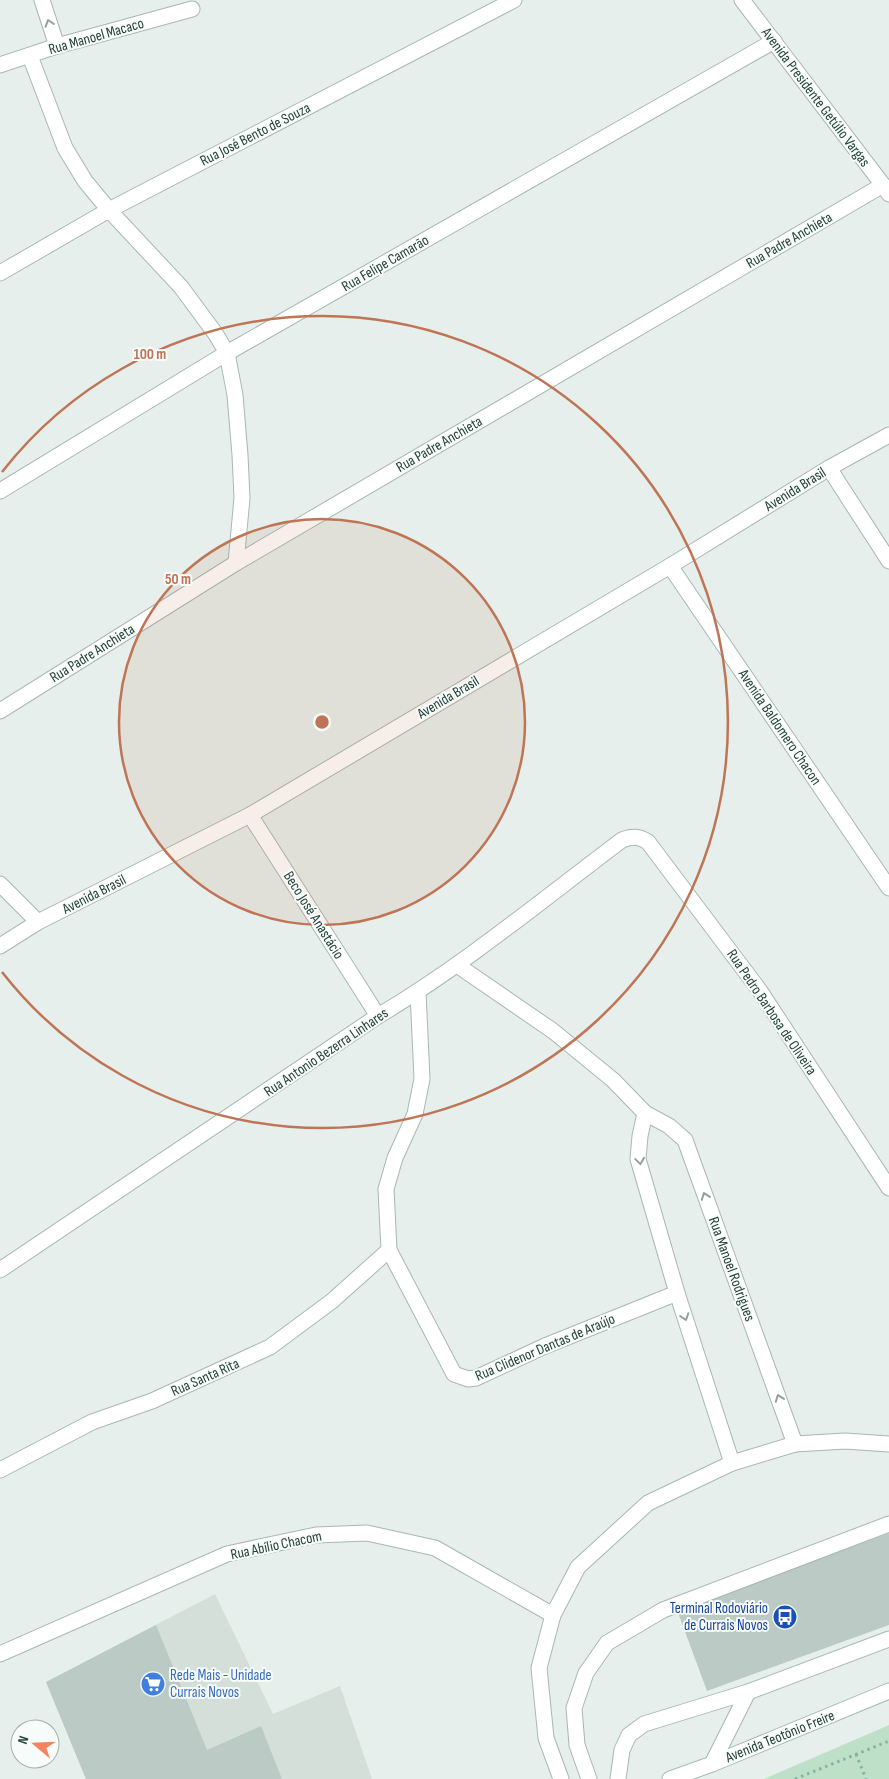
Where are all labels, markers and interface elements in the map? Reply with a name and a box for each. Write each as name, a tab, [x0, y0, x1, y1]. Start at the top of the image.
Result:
street label: Rua Manoel Macaco	[46, 14, 146, 59]
one-way arrow	[45, 20, 55, 28]
street label: Avenida Presidente Getúlio Vargas	[756, 23, 874, 171]
street label: Rua José Bento de Souza	[197, 98, 314, 170]
street label: Rua Padre Anchieta	[743, 208, 836, 273]
street label: Rua Felipe Camarão	[338, 231, 432, 296]
text: 100 m	[134, 345, 166, 364]
street label: Rua Padre Anchieta	[393, 412, 486, 477]
street label: Avenida Brasil	[760, 463, 830, 516]
text: 50 m	[165, 570, 191, 589]
street label: Rua Padre Anchieta	[46, 620, 138, 687]
street label: Avenida Baldomero Chacon	[733, 665, 825, 789]
street label: Avenida Brasil	[413, 672, 483, 724]
centre of rings	[313, 713, 331, 731]
street label: Beco José Anastácio	[279, 868, 348, 963]
street label: Avenida Brasil	[58, 870, 129, 919]
street label: Rua Pedro Barbosa de Oliveira	[722, 946, 821, 1079]
street label: Rua Antonio Bezerra Linhares	[260, 1004, 392, 1101]
one-way arrow	[634, 1157, 645, 1165]
one-way arrow	[701, 1192, 711, 1200]
street label: Rua Manoel Rodrigues	[704, 1214, 759, 1324]
street label: Rua Clidenor Dantas de Araújo	[472, 1309, 618, 1386]
one-way arrow	[679, 1312, 689, 1320]
street label: Rua Santa Rita	[168, 1354, 242, 1401]
one-way arrow	[775, 1394, 785, 1403]
street label: Rua Abílio Chacom	[229, 1527, 323, 1564]
place label: Terminal Rodoviário de Currais Novos	[670, 1599, 768, 1635]
bus stop icon: Terminal Rodoviário de Currais Novos	[772, 1604, 798, 1630]
place label: Rede Mais - Unidade Currais Novos	[170, 1666, 272, 1702]
supermarket icon: Rede Mais - Unidade Currais Novos	[140, 1671, 166, 1697]
street label: Avenida Teotônio Freire	[722, 1706, 838, 1767]
north arrow	[10, 1719, 60, 1769]
text: N	[14, 1734, 32, 1746]

